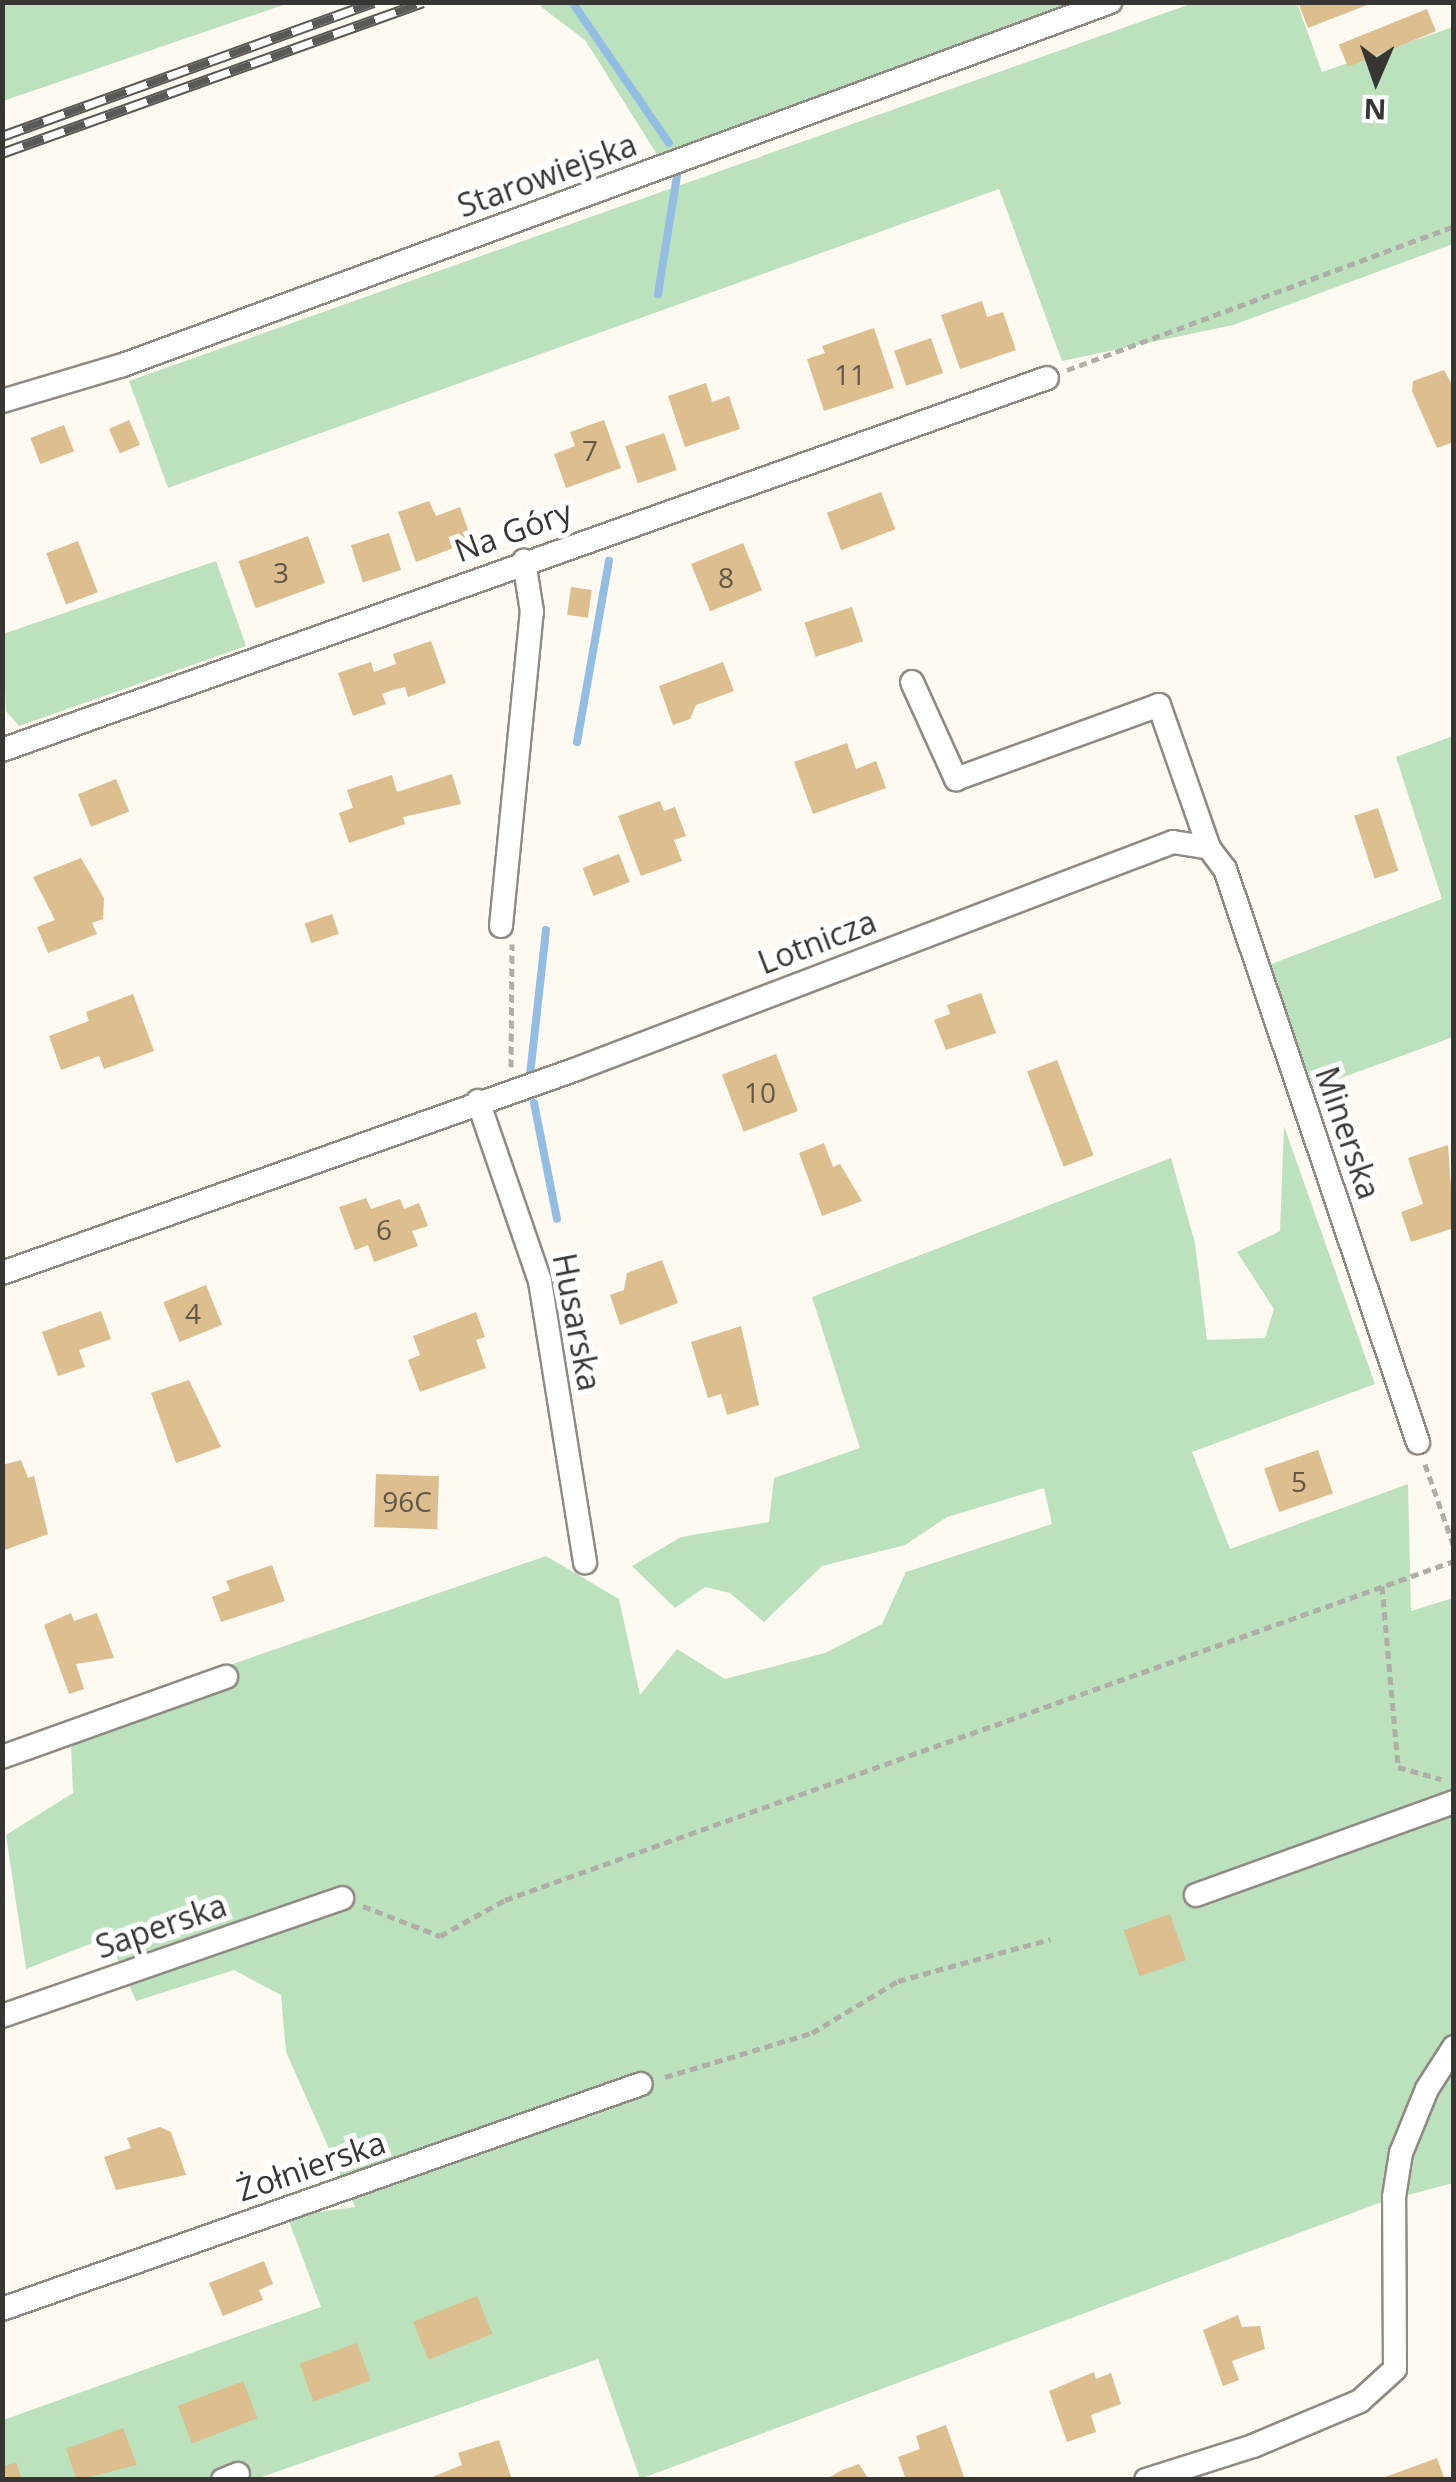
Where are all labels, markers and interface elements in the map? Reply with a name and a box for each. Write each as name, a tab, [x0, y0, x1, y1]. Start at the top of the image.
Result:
north arrow	[1326, 30, 1426, 130]
text: N	[1363, 91, 1387, 129]
street label: Starowiejska	[452, 125, 642, 225]
house number: 11	[834, 357, 866, 391]
house number: 7	[582, 433, 598, 467]
street label: Na Góry	[449, 492, 577, 570]
house number: 3	[273, 555, 289, 589]
house number: 8	[718, 560, 734, 594]
street label: Lotnicza	[753, 902, 881, 982]
street label: Minerska	[1307, 1062, 1389, 1204]
house number: 10	[744, 1075, 776, 1109]
house number: 6	[376, 1212, 392, 1246]
street label: Husarska	[545, 1250, 609, 1394]
house number: 4	[185, 1296, 201, 1330]
house number: 5	[1291, 1464, 1307, 1498]
house number: 96C	[382, 1484, 432, 1518]
street label: Saperska	[91, 1886, 231, 1966]
street label: Żołnierska	[232, 2123, 390, 2209]

